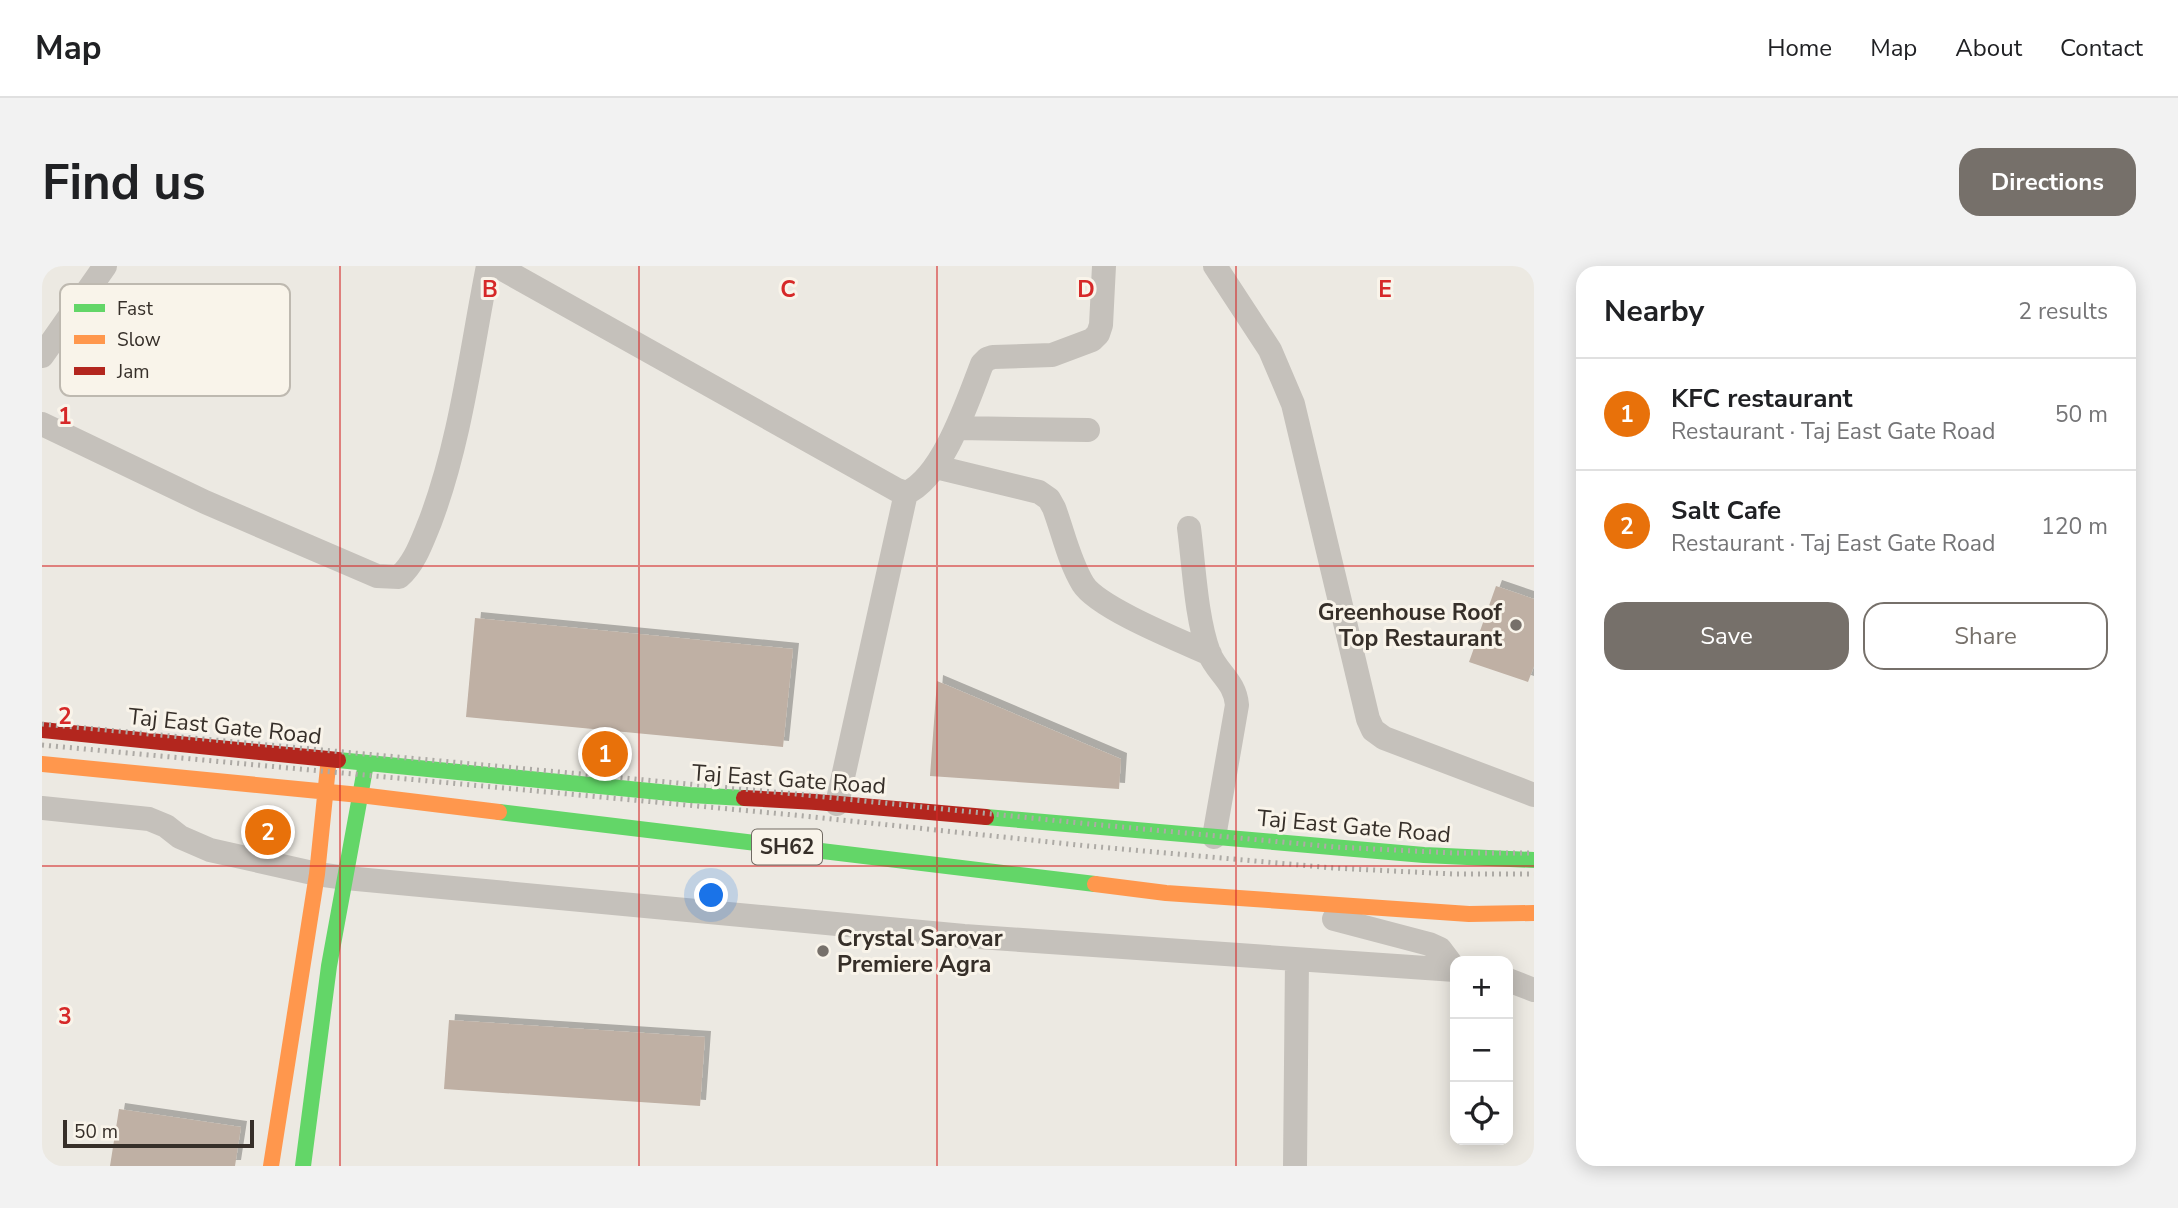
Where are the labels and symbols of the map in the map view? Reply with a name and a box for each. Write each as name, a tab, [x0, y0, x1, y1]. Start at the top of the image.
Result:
text: B	[482, 274, 498, 305]
text: C	[780, 274, 796, 305]
text: D	[1077, 274, 1095, 305]
text: E	[1378, 274, 1392, 305]
legend	[60, 284, 290, 396]
text: Fast	[117, 296, 153, 322]
text: Slow	[117, 327, 161, 353]
text: Jam	[116, 359, 150, 385]
text: 1	[58, 401, 72, 432]
place label: Greenhouse Roof Top Restaurant	[1318, 597, 1503, 654]
marker: Greenhouse Roof Top Restaurant	[1508, 617, 1524, 633]
text: 2	[58, 701, 72, 732]
street label: Taj East Gate Road	[127, 701, 323, 752]
pin: 1	[582, 728, 628, 780]
street label: Taj East Gate Road	[691, 757, 887, 802]
street label: Taj East Gate Road	[1256, 803, 1452, 850]
pin: 2	[245, 806, 291, 858]
road number: SH62	[752, 830, 822, 864]
your location	[694, 878, 728, 912]
place label: Crystal Sarovar Premiere Agra	[837, 923, 1003, 980]
marker: Crystal Sarovar Premiere Agra	[815, 943, 831, 959]
text: 3	[58, 1001, 72, 1032]
scale bar	[63, 1117, 254, 1149]

